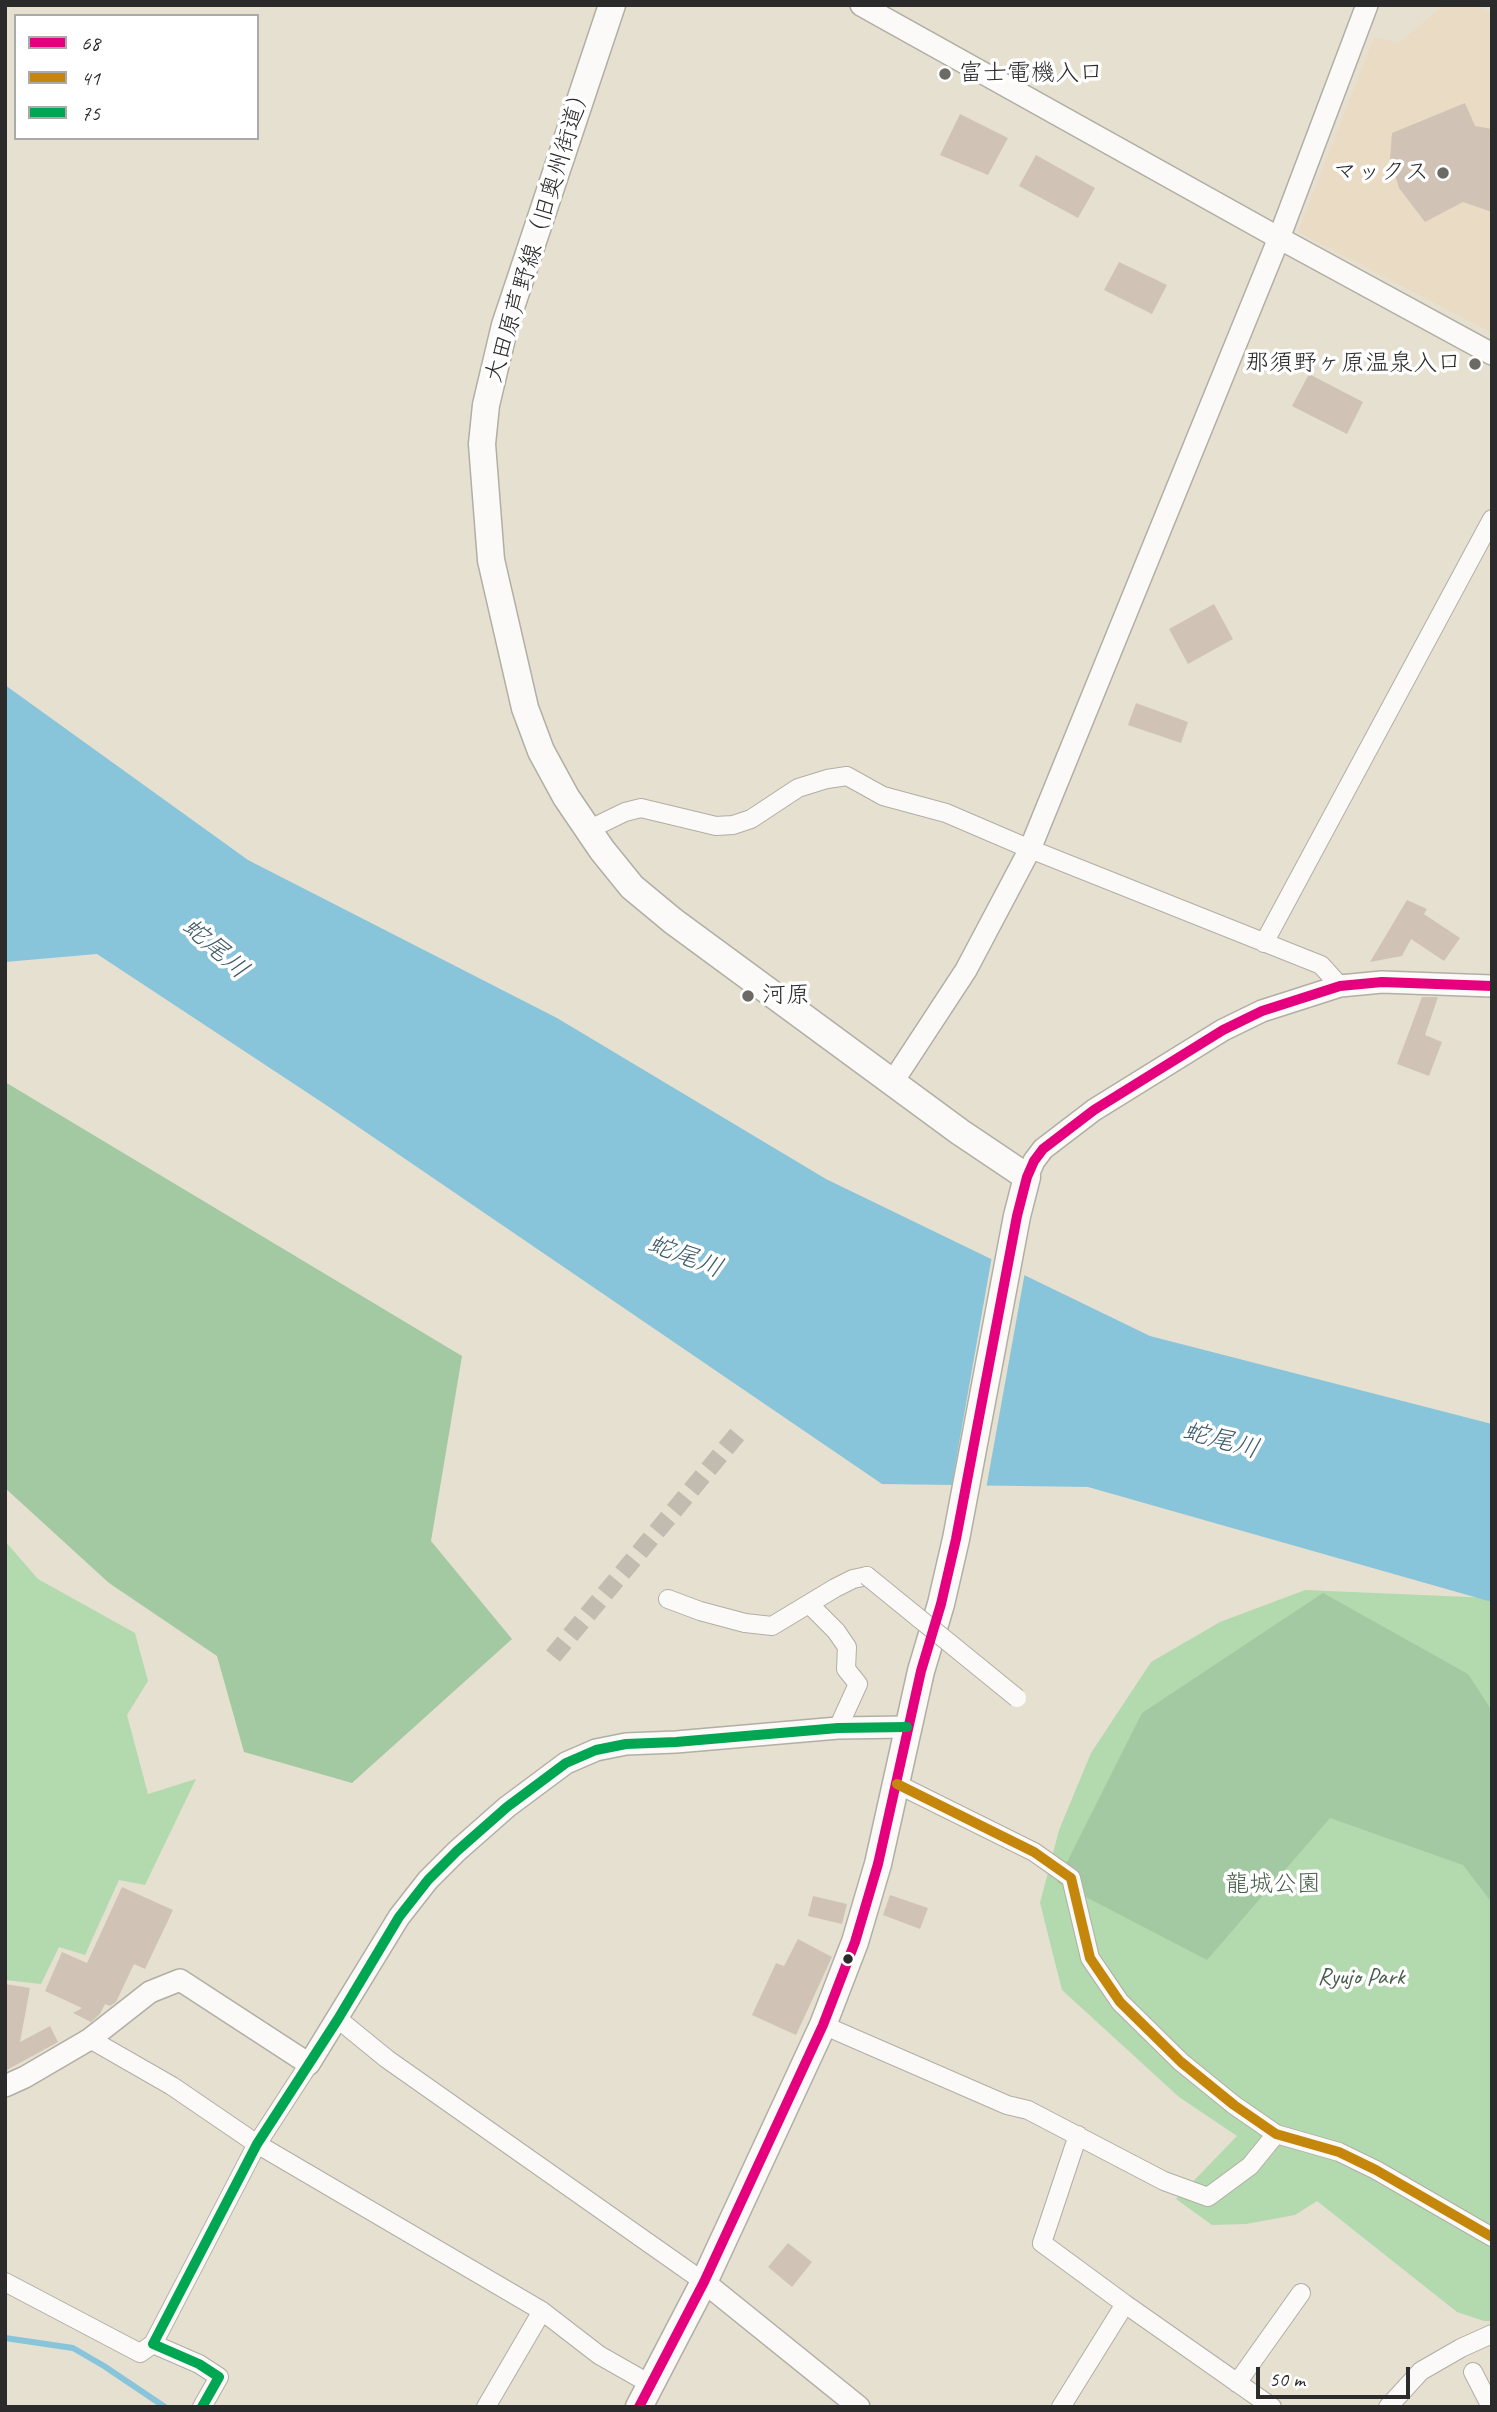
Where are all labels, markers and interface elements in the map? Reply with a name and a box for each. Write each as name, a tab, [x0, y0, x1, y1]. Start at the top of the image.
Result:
legend	[14, 14, 259, 140]
text: 68	[81, 30, 100, 56]
place label: 富士電機入口	[959, 60, 1103, 88]
text: 41	[81, 65, 100, 91]
marker: 富士電機入口	[937, 66, 953, 82]
street label: 大田原芦野線（旧奥州街道）	[480, 80, 598, 386]
text: 75	[81, 100, 100, 126]
place label: マックス	[1333, 159, 1429, 187]
marker: マックス	[1435, 165, 1451, 181]
place label: 那須野ヶ原温泉入口	[1245, 350, 1461, 378]
marker: 那須野ヶ原温泉入口	[1467, 356, 1483, 372]
water label: 蛇尾川	[175, 912, 255, 986]
place label: 河原	[762, 982, 810, 1010]
marker: 河原	[740, 988, 756, 1004]
water label: 蛇尾川	[643, 1228, 727, 1286]
water label: 蛇尾川	[1179, 1416, 1263, 1466]
park label: 龍城公園	[1225, 1871, 1321, 1899]
unlabelled marker	[841, 1952, 855, 1966]
park label: Ryujo Park	[1317, 1964, 1405, 1992]
scale bar	[1259, 2352, 1413, 2396]
text: 50 m	[1269, 2366, 1305, 2392]

